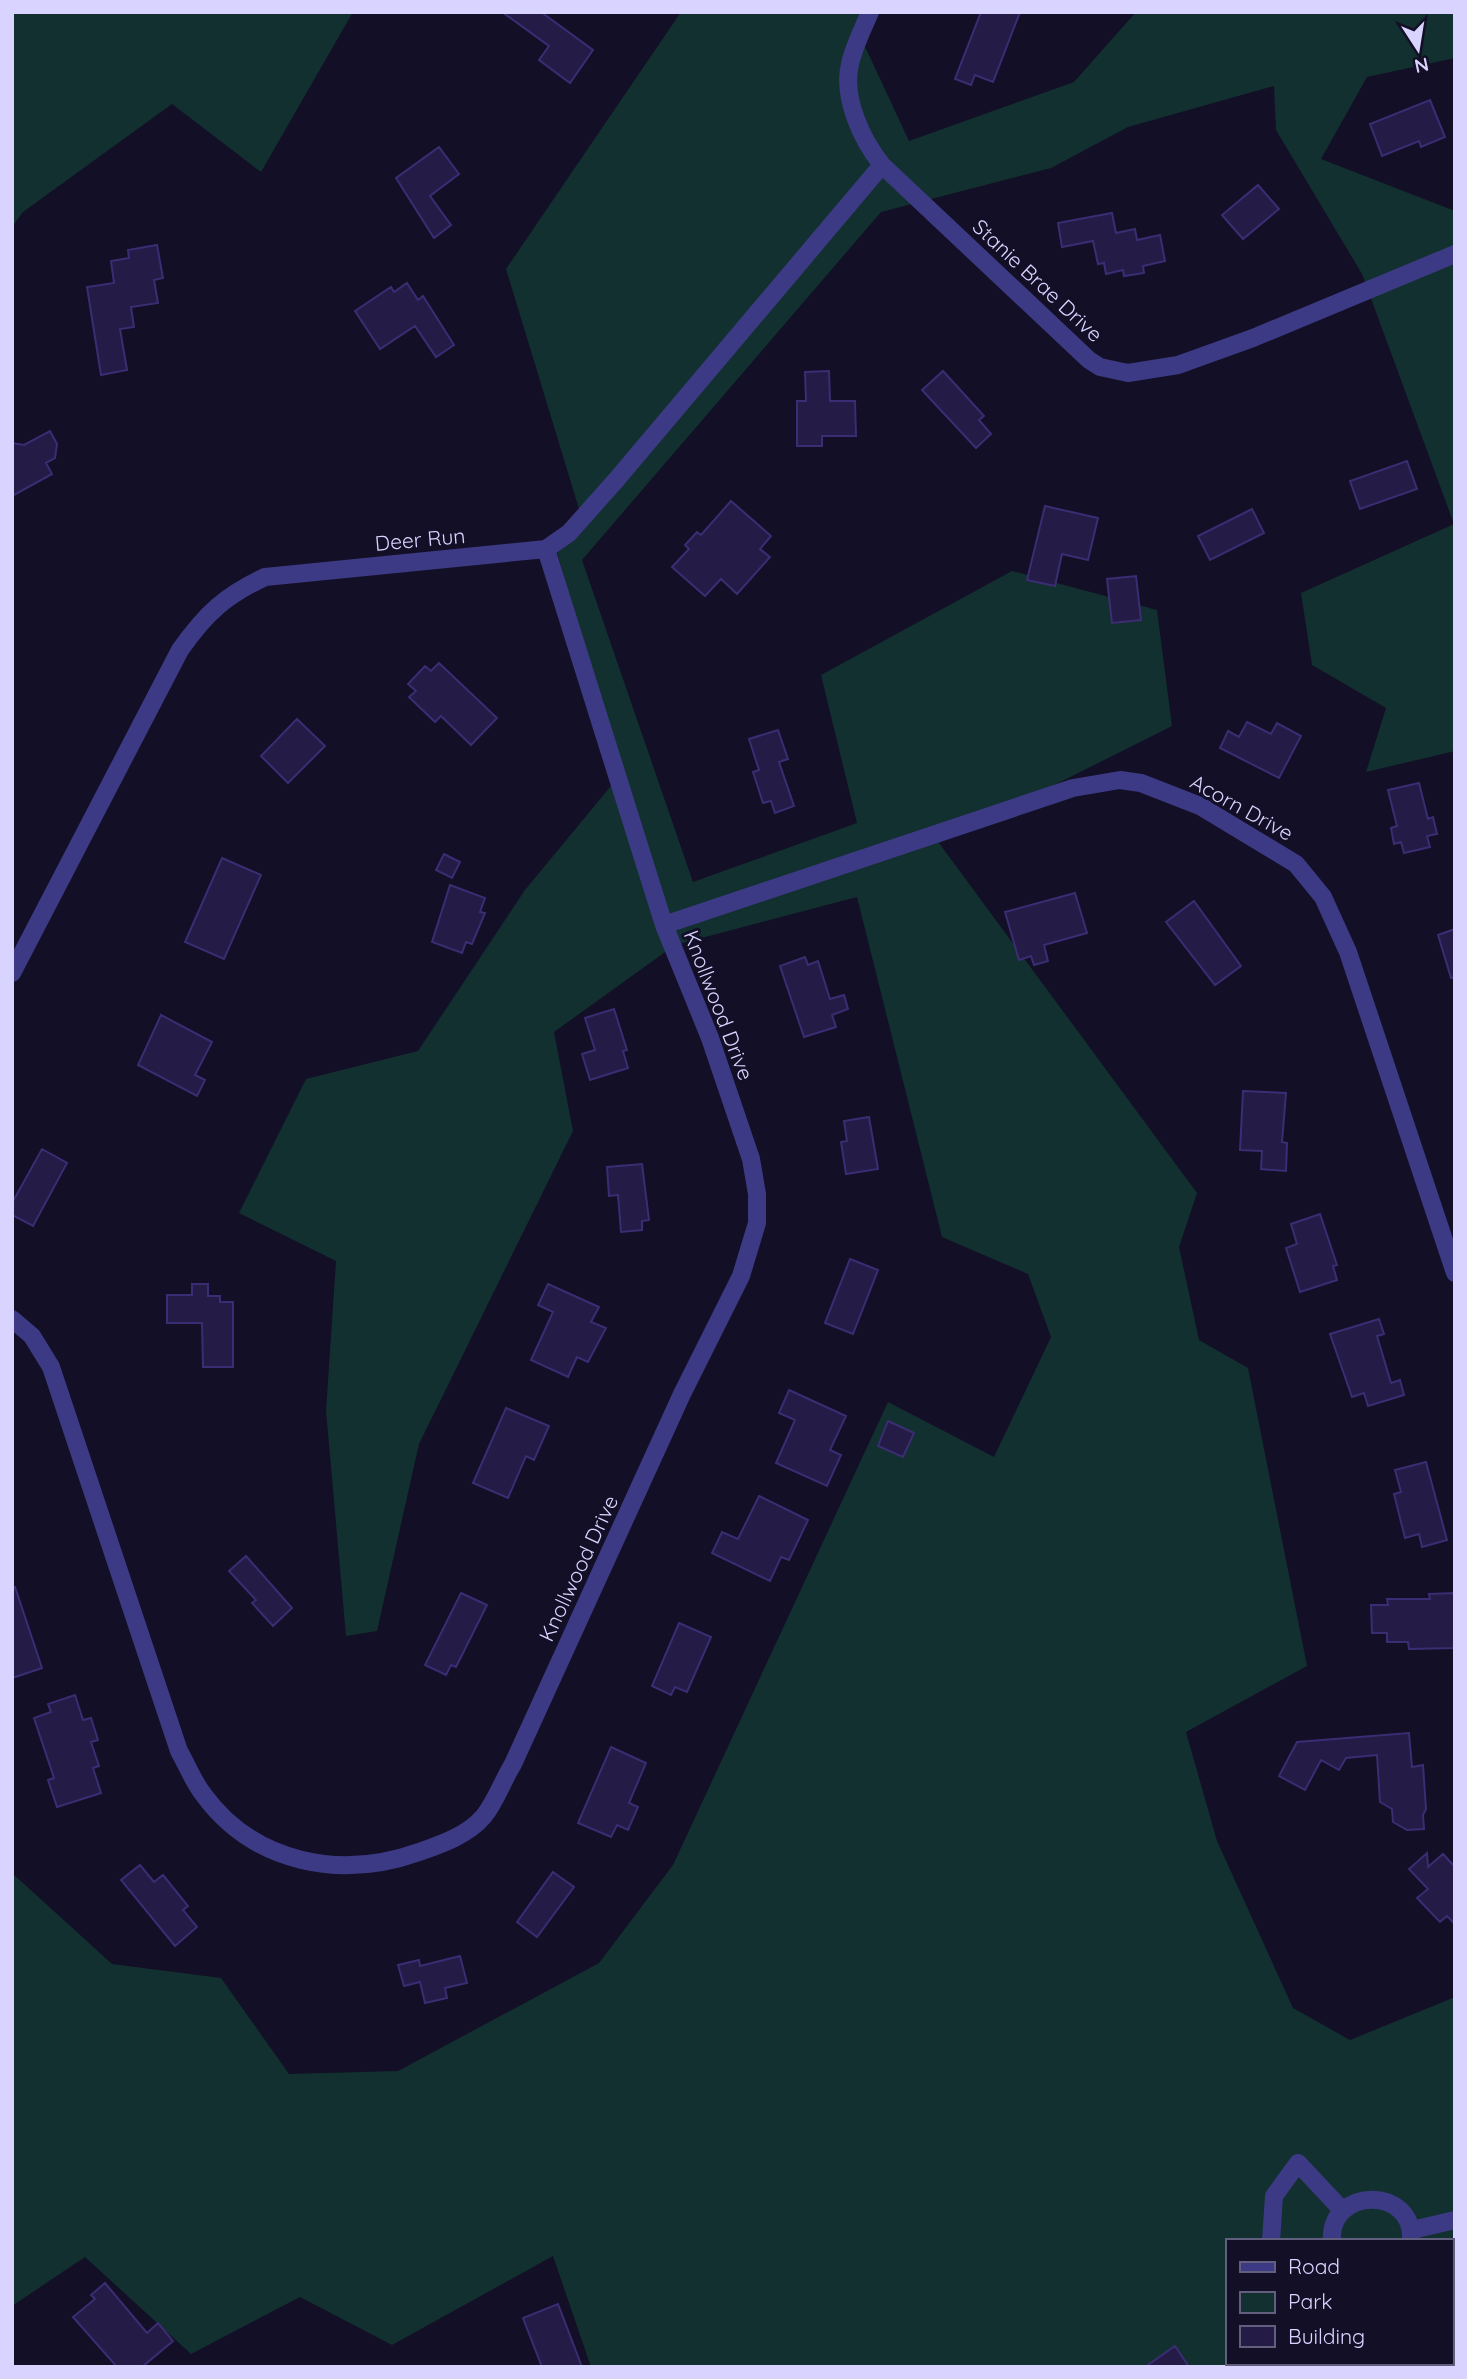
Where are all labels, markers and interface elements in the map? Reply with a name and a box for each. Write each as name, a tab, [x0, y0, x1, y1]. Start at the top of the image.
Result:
north arrow	[1383, 14, 1453, 84]
text: N	[1412, 52, 1431, 79]
street label: Stanie Brae Drive	[968, 213, 1108, 347]
street label: Deer Run	[374, 522, 466, 556]
street label: Acorn Drive	[1186, 768, 1298, 846]
street label: Knollwood Drive	[678, 926, 760, 1084]
street label: Knollwood Drive	[533, 1491, 623, 1645]
legend	[1226, 2239, 1453, 2365]
text: Road	[1288, 2253, 1340, 2279]
text: Park	[1288, 2288, 1332, 2314]
text: Building	[1288, 2323, 1365, 2349]

